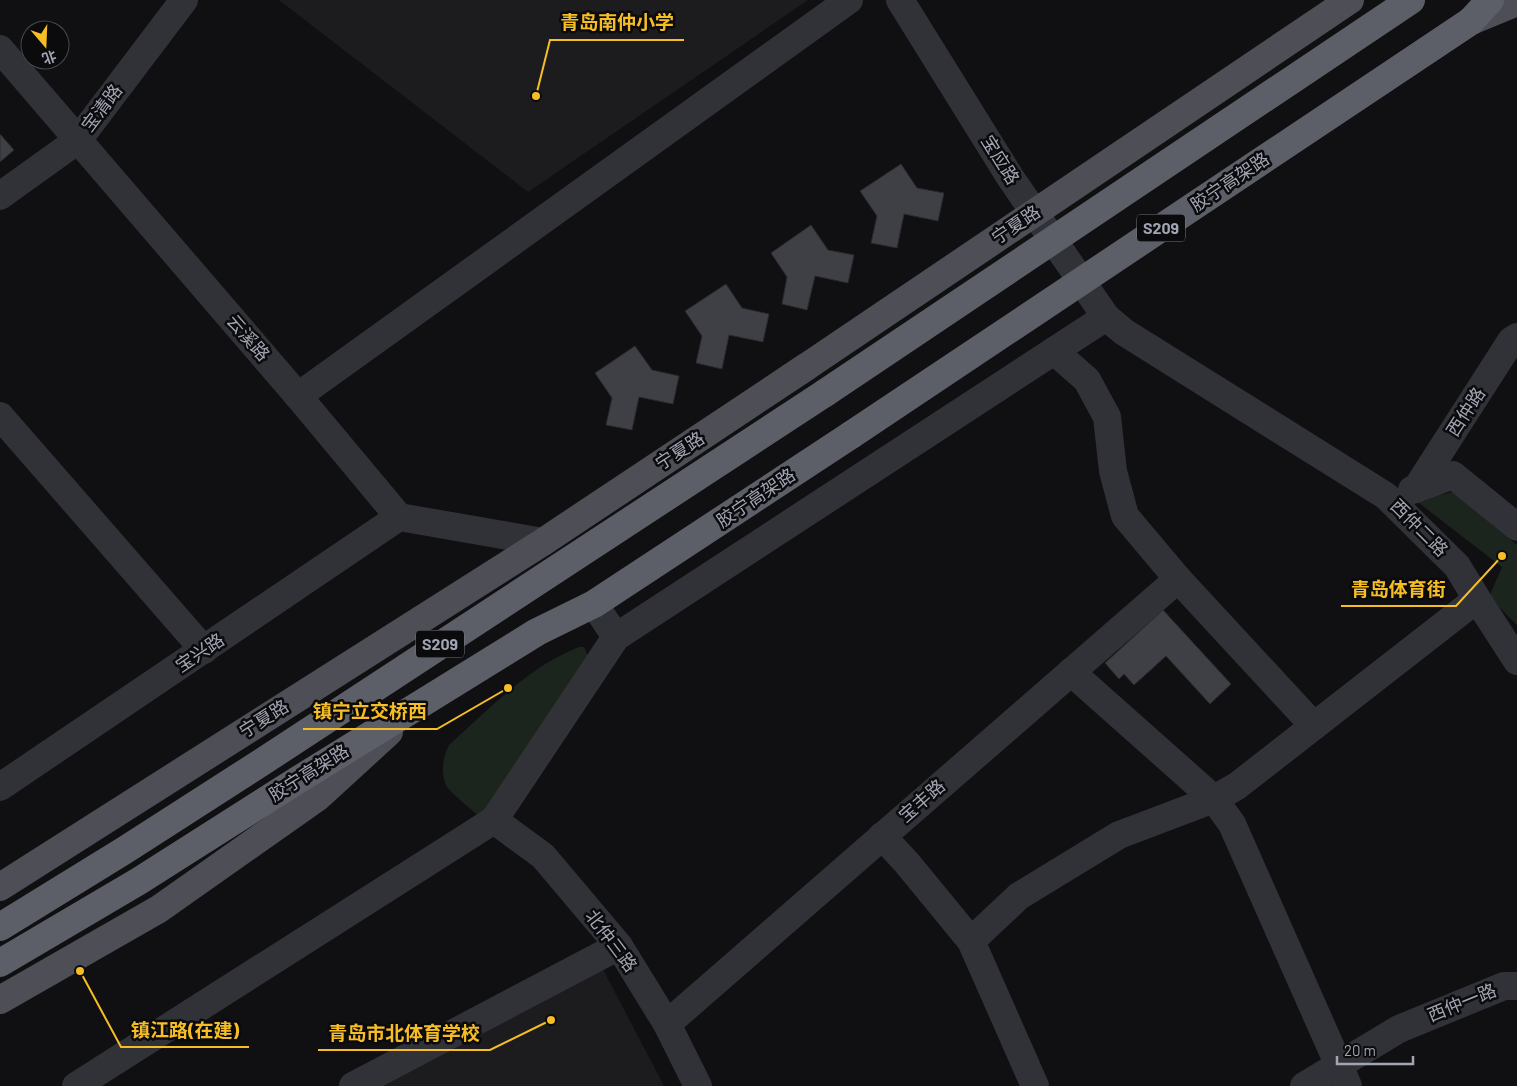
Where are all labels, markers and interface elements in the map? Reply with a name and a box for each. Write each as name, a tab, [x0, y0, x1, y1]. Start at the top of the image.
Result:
callout: 青岛南仲小学	[550, 6, 684, 40]
text: 青岛南仲小学	[560, 10, 674, 33]
north arrow	[20, 20, 70, 70]
text: 北	[40, 47, 59, 68]
street label: 宝清路	[76, 79, 126, 136]
street label: 宝应路	[977, 131, 1024, 188]
street label: 胶宁高架路	[1186, 147, 1273, 215]
street label: 宁夏路	[987, 200, 1044, 248]
road number: S209	[1137, 214, 1185, 242]
street label: 云溪路	[223, 310, 275, 365]
street label: 西仲路	[1441, 383, 1489, 440]
street label: 宁夏路	[651, 426, 708, 474]
street label: 胶宁高架路	[712, 463, 799, 531]
street label: 西仲二路	[1386, 494, 1453, 561]
callout: 青岛体育街	[1341, 572, 1456, 606]
text: 青岛体育街	[1350, 577, 1446, 600]
street label: 宝兴路	[171, 628, 228, 676]
road number: S209	[416, 630, 464, 658]
street label: 宁夏路	[235, 695, 292, 742]
callout: 镇宁立交桥西	[303, 695, 437, 729]
text: 镇宁立交桥西	[313, 699, 427, 722]
street label: 胶宁高架路	[264, 739, 352, 805]
street label: 宝丰路	[894, 774, 949, 826]
street label: 北仲三路	[581, 905, 642, 976]
street label: 西仲一路	[1424, 978, 1499, 1026]
callout: 镇江路(在建)	[121, 1013, 249, 1047]
callout: 青岛市北体育学校	[318, 1016, 490, 1050]
text: 镇江路(在建)	[131, 1018, 239, 1041]
text: 青岛市北体育学校	[328, 1021, 480, 1044]
scale bar	[1337, 1034, 1413, 1066]
text: 20 m	[1344, 1041, 1376, 1059]

